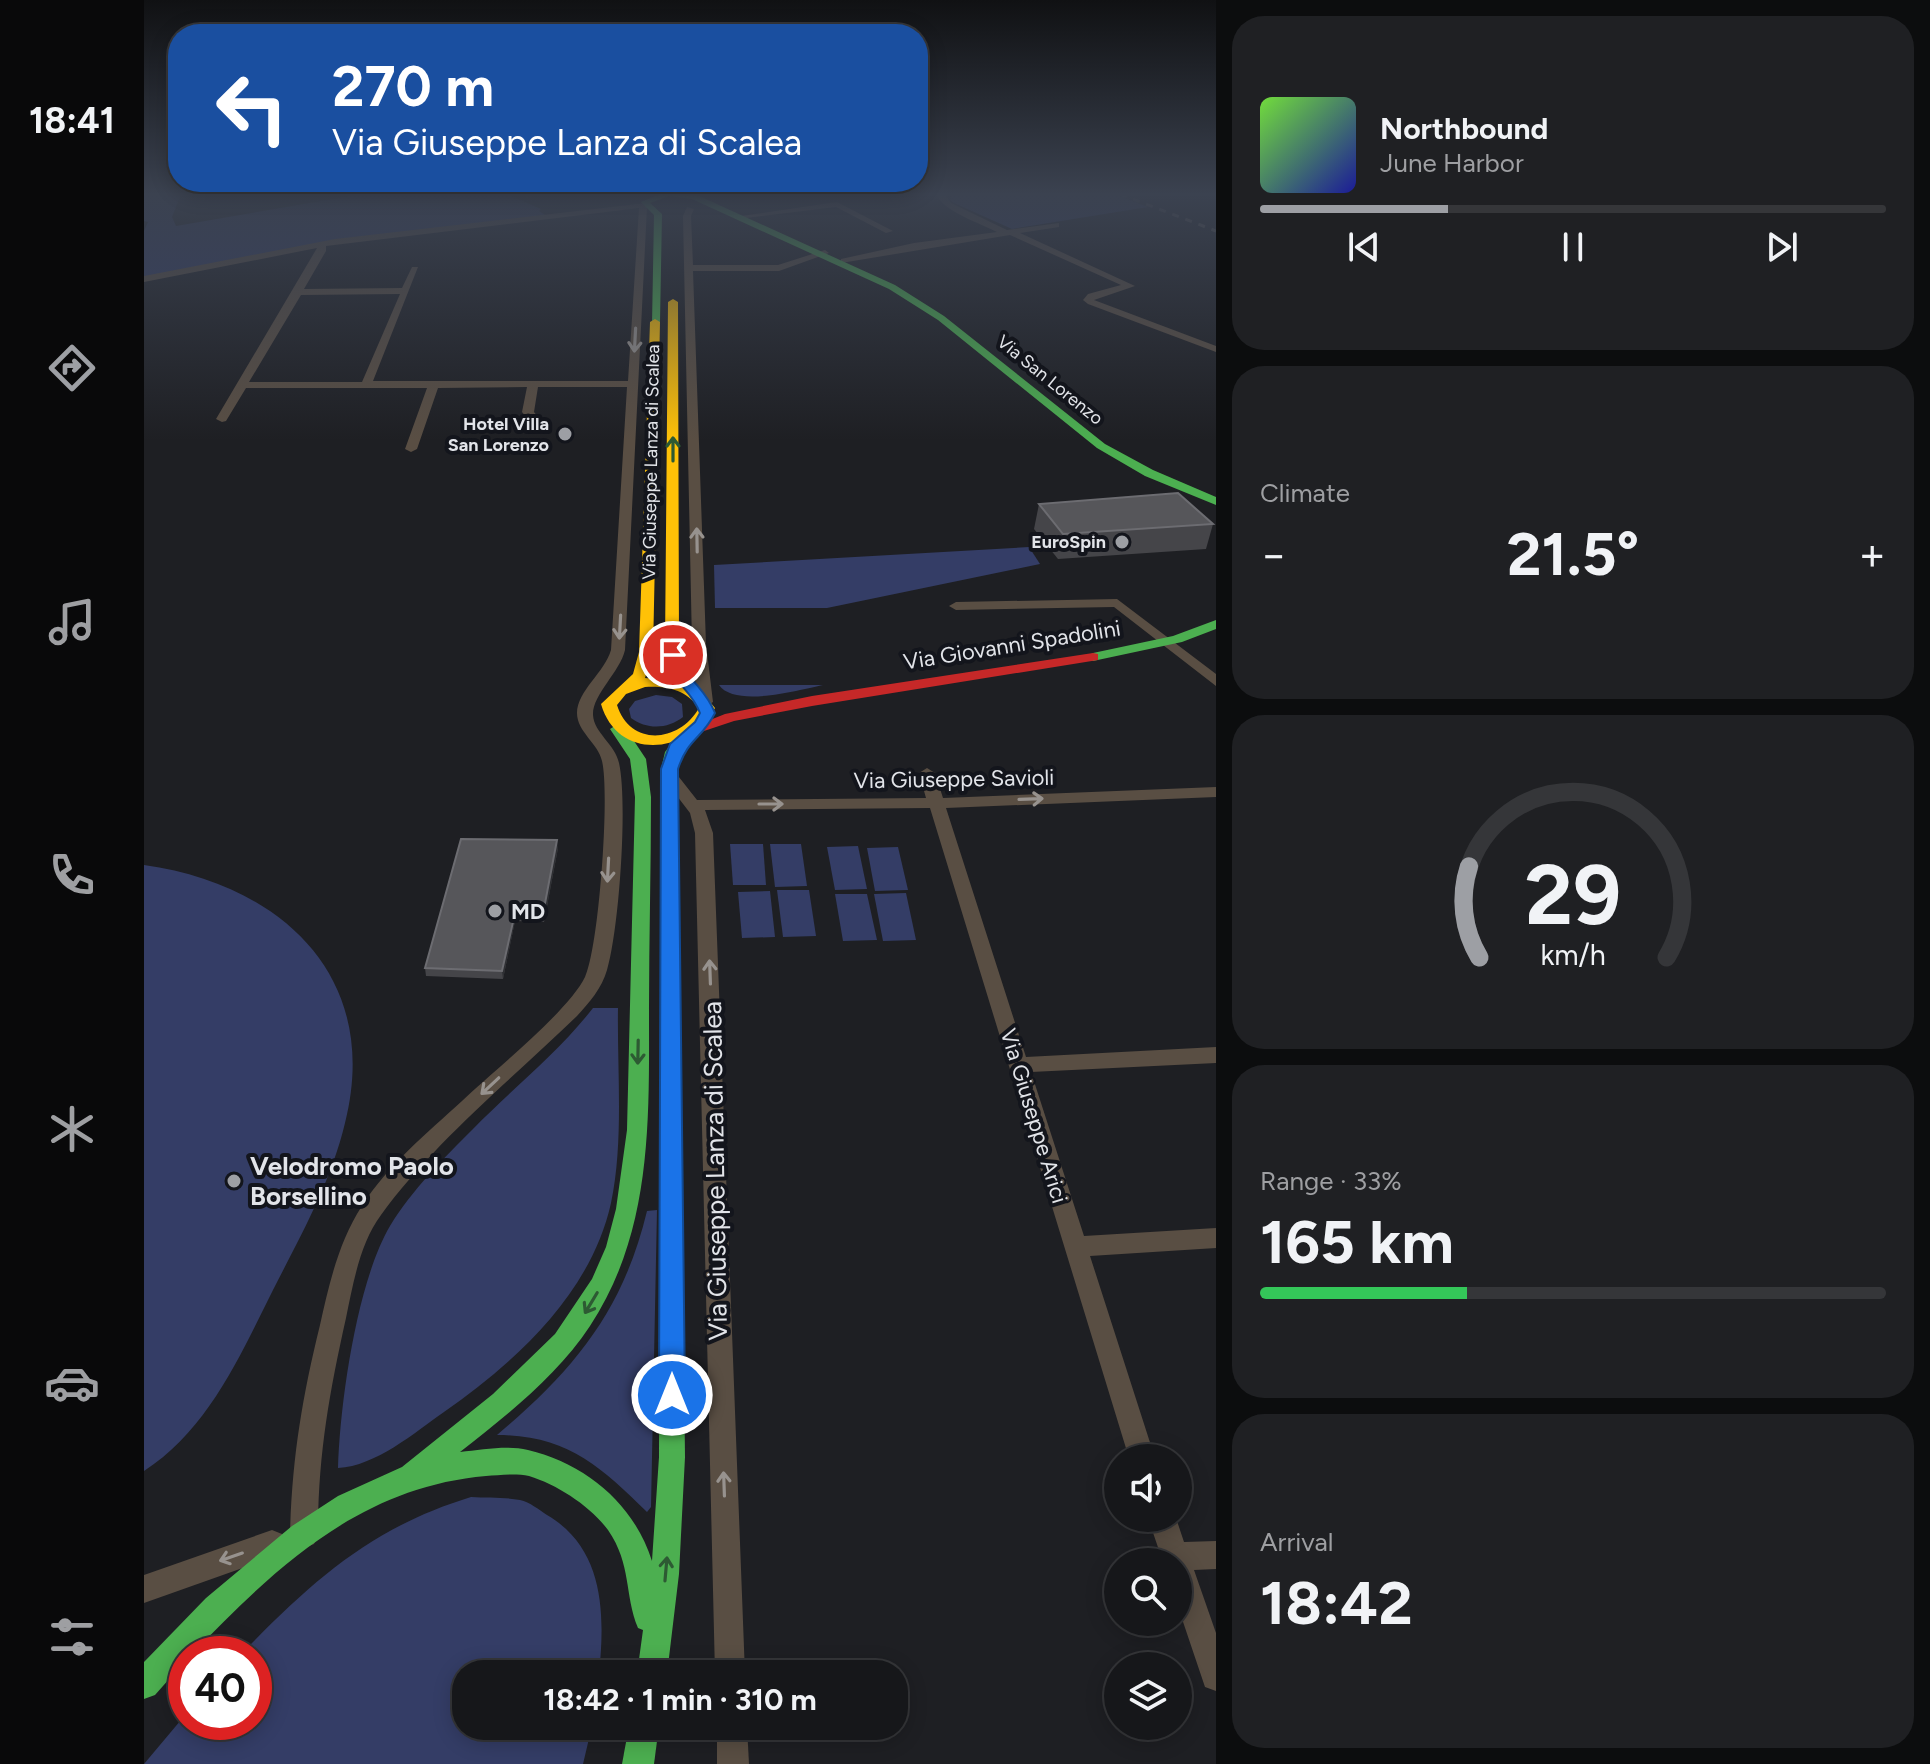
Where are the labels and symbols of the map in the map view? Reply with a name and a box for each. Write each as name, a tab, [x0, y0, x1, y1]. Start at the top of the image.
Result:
one-way arrow	[627, 326, 642, 353]
street label: Via San Lorenzo	[993, 331, 1107, 429]
street label: Via Giuseppe Lanza di Scalea	[638, 344, 664, 580]
place label: Hotel Villa San Lorenzo	[448, 413, 549, 456]
marker: Hotel Villa San Lorenzo	[556, 425, 574, 443]
one-way arrow	[665, 436, 681, 463]
one-way arrow	[689, 527, 705, 554]
place label: EuroSpin	[1031, 531, 1106, 553]
marker: EuroSpin	[1113, 533, 1131, 551]
one-way arrow	[612, 613, 627, 640]
street label: Via Giovanni Spadolini	[901, 614, 1123, 676]
pin	[639, 621, 707, 689]
street label: Via Giuseppe Savioli	[853, 764, 1055, 794]
one-way arrow	[1017, 792, 1044, 807]
one-way arrow	[757, 796, 784, 812]
one-way arrow	[600, 856, 615, 883]
place label: MD	[511, 898, 545, 925]
marker: MD	[486, 902, 504, 920]
one-way arrow	[703, 959, 718, 986]
street label: Via Giuseppe Lanza di Scalea	[696, 1001, 734, 1341]
street label: Via Giuseppe Arici	[995, 1025, 1073, 1207]
one-way arrow	[631, 1038, 646, 1065]
one-way arrow	[480, 1076, 500, 1095]
place label: Velodromo Paolo Borsellino	[250, 1150, 454, 1212]
marker: Velodromo Paolo Borsellino	[225, 1172, 243, 1190]
one-way arrow	[583, 1291, 599, 1314]
position arrow	[630, 1353, 714, 1437]
one-way arrow	[716, 1471, 731, 1498]
one-way arrow	[219, 1551, 244, 1566]
one-way arrow	[658, 1556, 673, 1583]
speed limit sign: 40	[168, 1636, 272, 1740]

